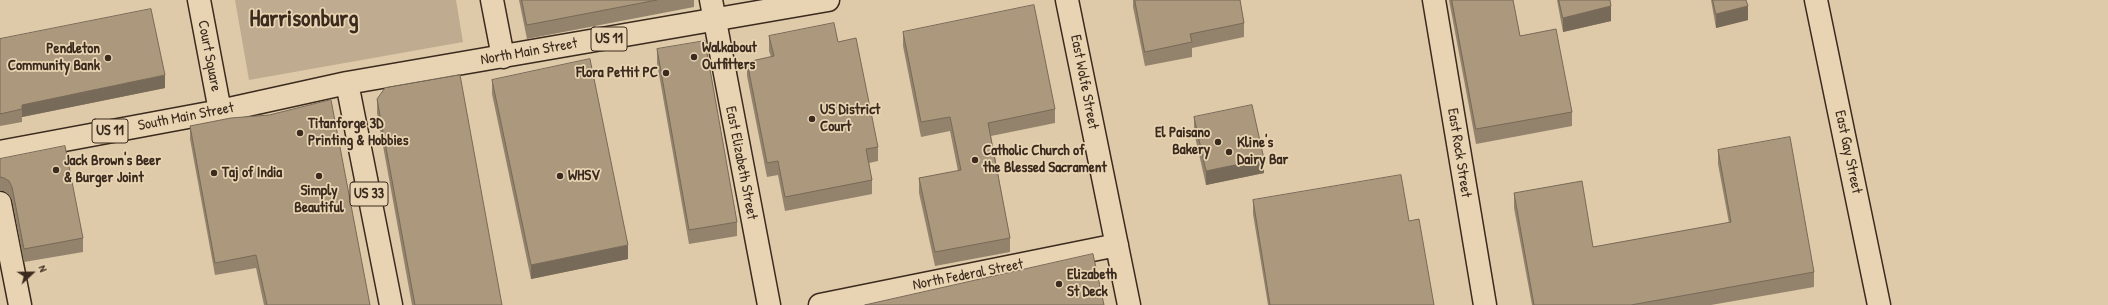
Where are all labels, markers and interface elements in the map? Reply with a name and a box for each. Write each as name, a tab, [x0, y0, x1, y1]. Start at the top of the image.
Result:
district label: Harrisonburg	[250, 6, 358, 34]
street label: Court Square	[193, 19, 225, 93]
road number: US 11	[591, 27, 627, 51]
street label: East Wolfe Street	[1066, 33, 1102, 131]
street label: North Main Street	[479, 35, 579, 69]
place label: Walkabout Outfitters	[702, 39, 757, 74]
place label: Pendleton Community Bank	[8, 40, 100, 75]
marker: Walkabout Outfitters	[689, 52, 699, 62]
marker: Pendleton Community Bank	[103, 53, 113, 63]
place label: Flora Pettit PC	[576, 64, 658, 82]
marker: Flora Pettit PC	[661, 68, 671, 78]
street label: South Main Street	[137, 99, 235, 135]
place label: US District Court	[820, 101, 880, 136]
street label: East Elizabeth Street	[721, 105, 761, 221]
street label: East Rock Street	[1443, 107, 1475, 199]
street label: East Gay Street	[1830, 109, 1866, 195]
marker: US District Court	[807, 114, 817, 124]
place label: Titanforge 3D Printing & Hobbies	[308, 115, 408, 150]
road number: US 11	[92, 119, 128, 143]
place label: El Paisano Bakery	[1155, 124, 1210, 159]
marker: Titanforge 3D Printing & Hobbies	[295, 128, 305, 138]
place label: Kline's Dairy Bar	[1237, 134, 1288, 169]
marker: El Paisano Bakery	[1213, 137, 1223, 147]
place label: Catholic Church of the Blessed Sacrament	[983, 142, 1107, 177]
marker: Kline's Dairy Bar	[1224, 147, 1234, 157]
place label: Jack Brown's Beer & Burger Joint	[64, 152, 161, 187]
marker: Catholic Church of the Blessed Sacrament	[970, 155, 980, 165]
place label: Taj of India	[222, 164, 282, 182]
marker: Jack Brown's Beer & Burger Joint	[51, 165, 61, 175]
place label: WHSV	[568, 167, 600, 185]
marker: Taj of India	[209, 168, 219, 178]
marker: Simply Beautiful	[314, 171, 324, 181]
marker: WHSV	[555, 171, 565, 181]
place label: Simply Beautiful	[294, 182, 344, 217]
road number: US 33	[350, 182, 388, 206]
north arrow	[12, 253, 52, 293]
street label: North Federal Street	[911, 255, 1025, 295]
text: N	[36, 263, 51, 274]
place label: Elizabeth St Deck	[1067, 266, 1117, 301]
marker: Elizabeth St Deck	[1054, 279, 1064, 289]

